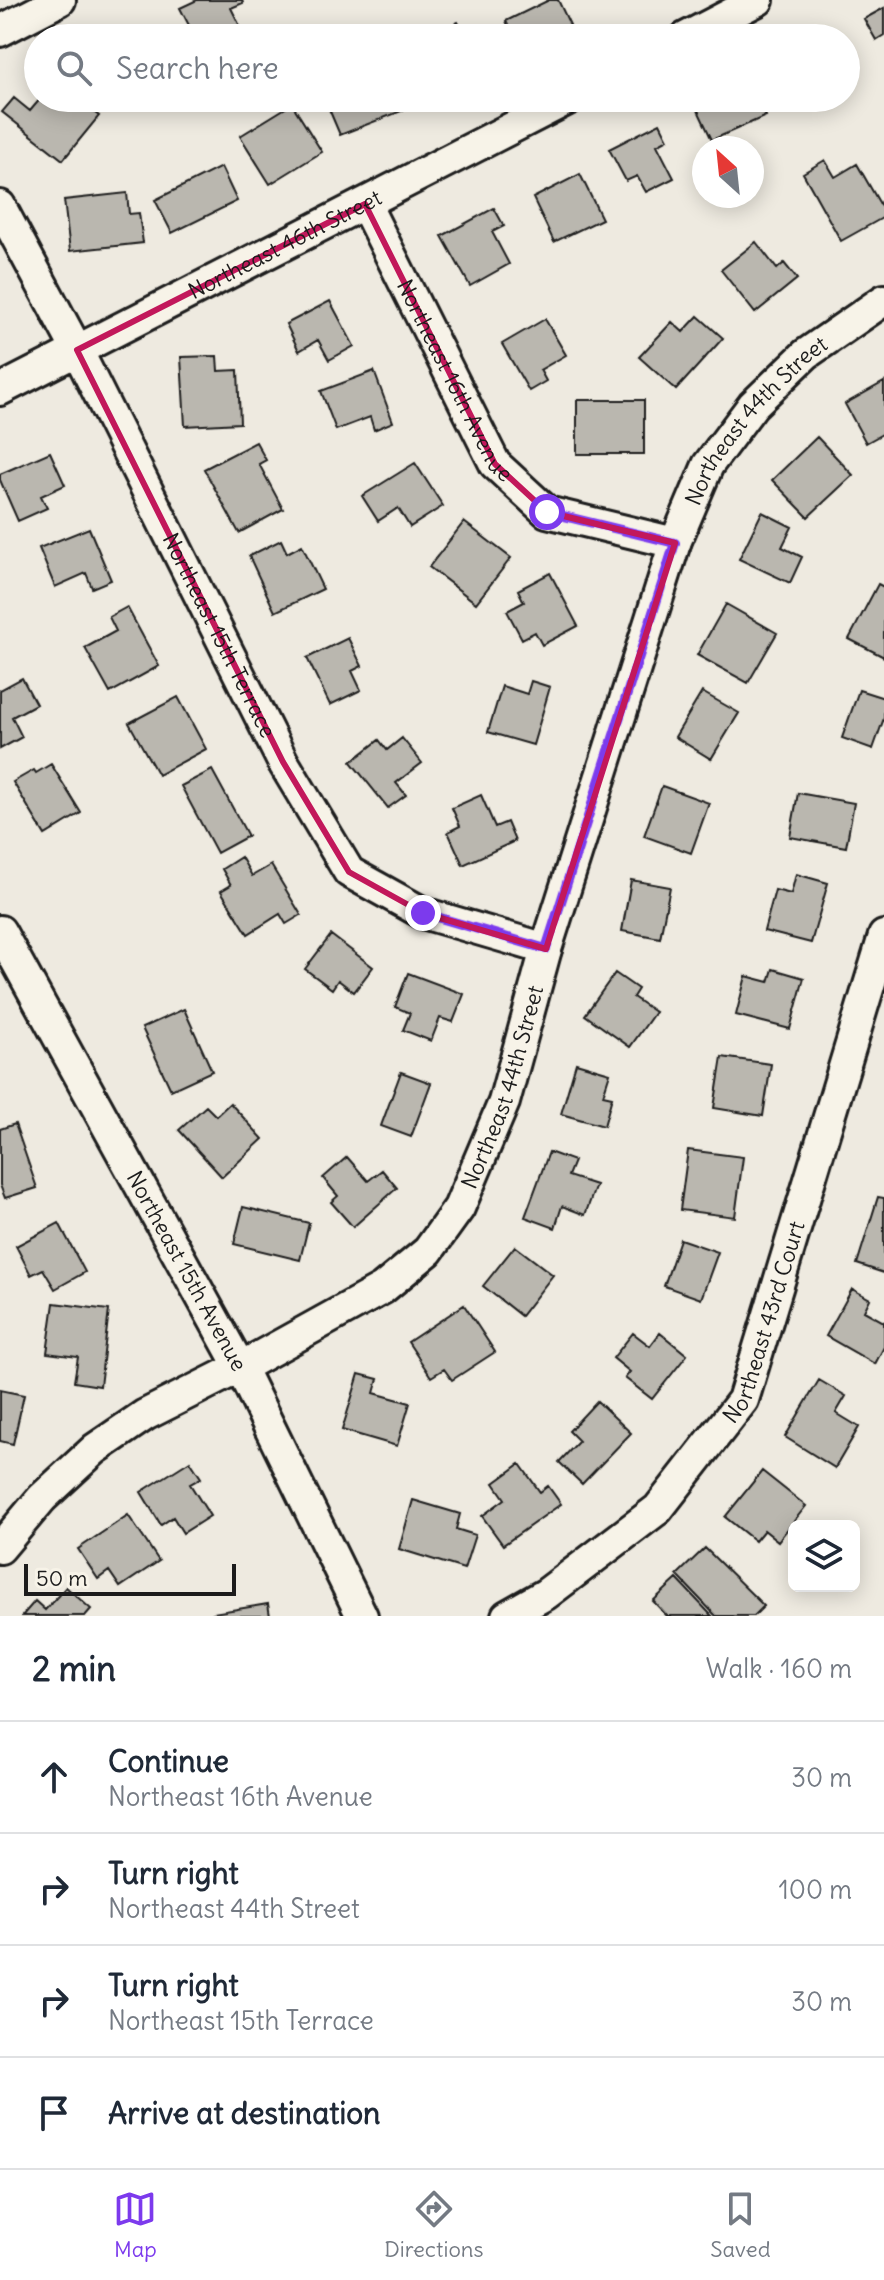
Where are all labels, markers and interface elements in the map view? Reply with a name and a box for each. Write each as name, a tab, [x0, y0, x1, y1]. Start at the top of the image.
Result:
search box	[24, 24, 860, 112]
icon: search	[52, 46, 96, 90]
text: Search here	[116, 49, 279, 87]
north arrow	[692, 136, 764, 208]
street label: Northeast 46th Street	[184, 183, 386, 305]
street label: Northeast 16th Avenue	[391, 275, 519, 487]
street label: Northeast 44th Street	[679, 330, 832, 509]
route start	[529, 494, 565, 530]
street label: Northeast 15th Terrace	[157, 528, 282, 742]
route end	[405, 895, 441, 931]
street label: Northeast 44th Street	[455, 982, 549, 1193]
street label: Northeast 15th Avenue	[121, 1166, 253, 1376]
street label: Northeast 43rd Court	[716, 1218, 811, 1429]
map controls	[788, 1520, 860, 1592]
button: layers	[788, 1520, 860, 1592]
scale bar	[24, 1560, 236, 1596]
text: 50 m	[36, 1564, 88, 1592]
text: 2 min	[32, 1647, 116, 1690]
text: Walk · 160 m	[706, 1652, 852, 1685]
text: Continue	[108, 1742, 229, 1780]
icon: ahead	[32, 1755, 76, 1799]
text: 30 m	[791, 1761, 852, 1794]
text: Northeast 16th Avenue	[108, 1780, 373, 1813]
text: Turn right	[108, 1854, 239, 1892]
icon: right	[32, 1867, 76, 1911]
text: 100 m	[778, 1873, 852, 1906]
text: Northeast 44th Street	[108, 1892, 360, 1925]
text: Turn right	[108, 1966, 239, 2004]
icon: right	[32, 1979, 76, 2023]
text: 30 m	[791, 1985, 852, 2018]
text: Northeast 15th Terrace	[108, 2004, 374, 2037]
icon: arrive	[32, 2091, 76, 2135]
text: Arrive at destination	[108, 2094, 380, 2132]
tab: Map	[113, 2187, 157, 2263]
tab: Directions	[384, 2187, 484, 2263]
tab: Saved	[710, 2187, 771, 2263]

